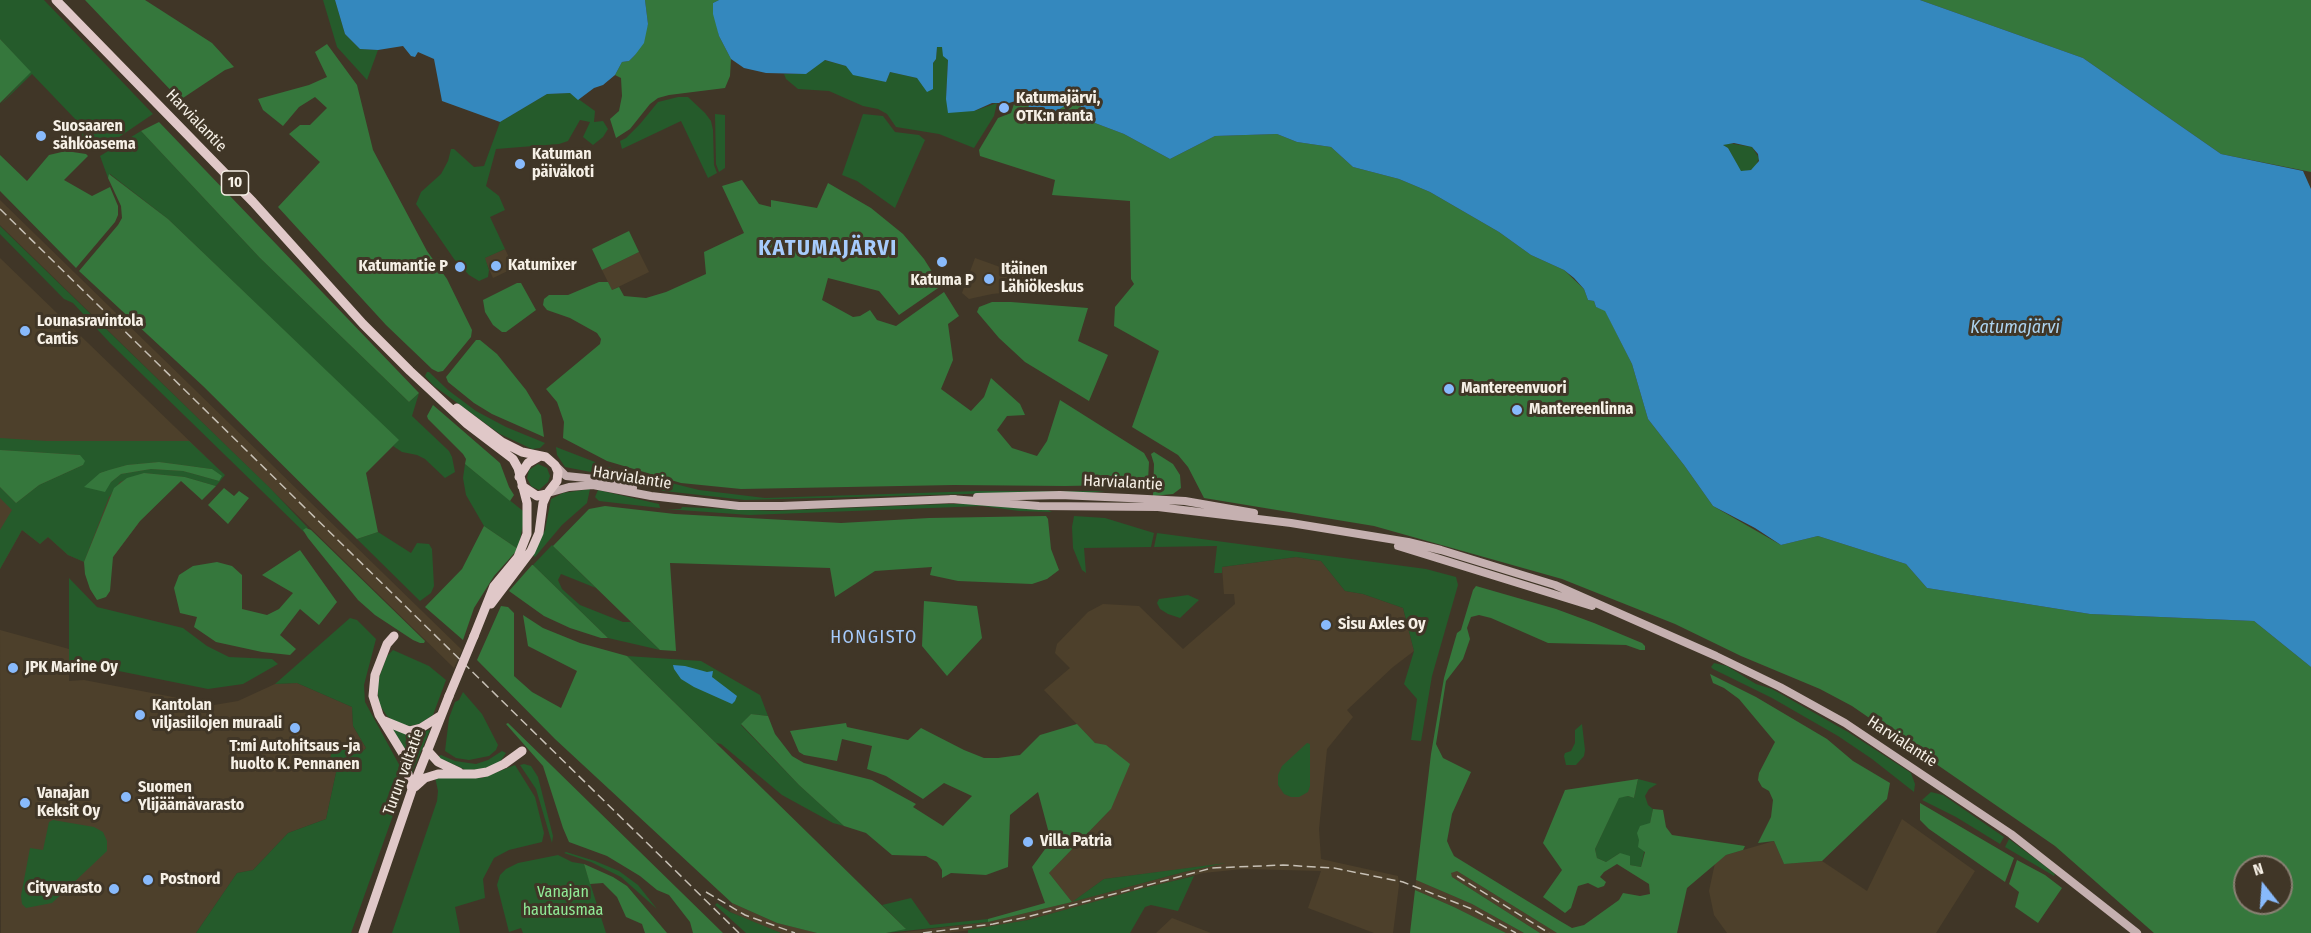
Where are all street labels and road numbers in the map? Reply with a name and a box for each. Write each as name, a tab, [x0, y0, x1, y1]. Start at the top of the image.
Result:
street label: Harvialantie	[161, 86, 231, 156]
road number: 10	[222, 171, 248, 195]
street label: Harvialantie	[591, 462, 673, 494]
street label: Harvialantie	[1083, 471, 1163, 495]
street label: Harvialantie	[1863, 712, 1941, 772]
street label: Turun valtatie	[380, 726, 428, 818]

